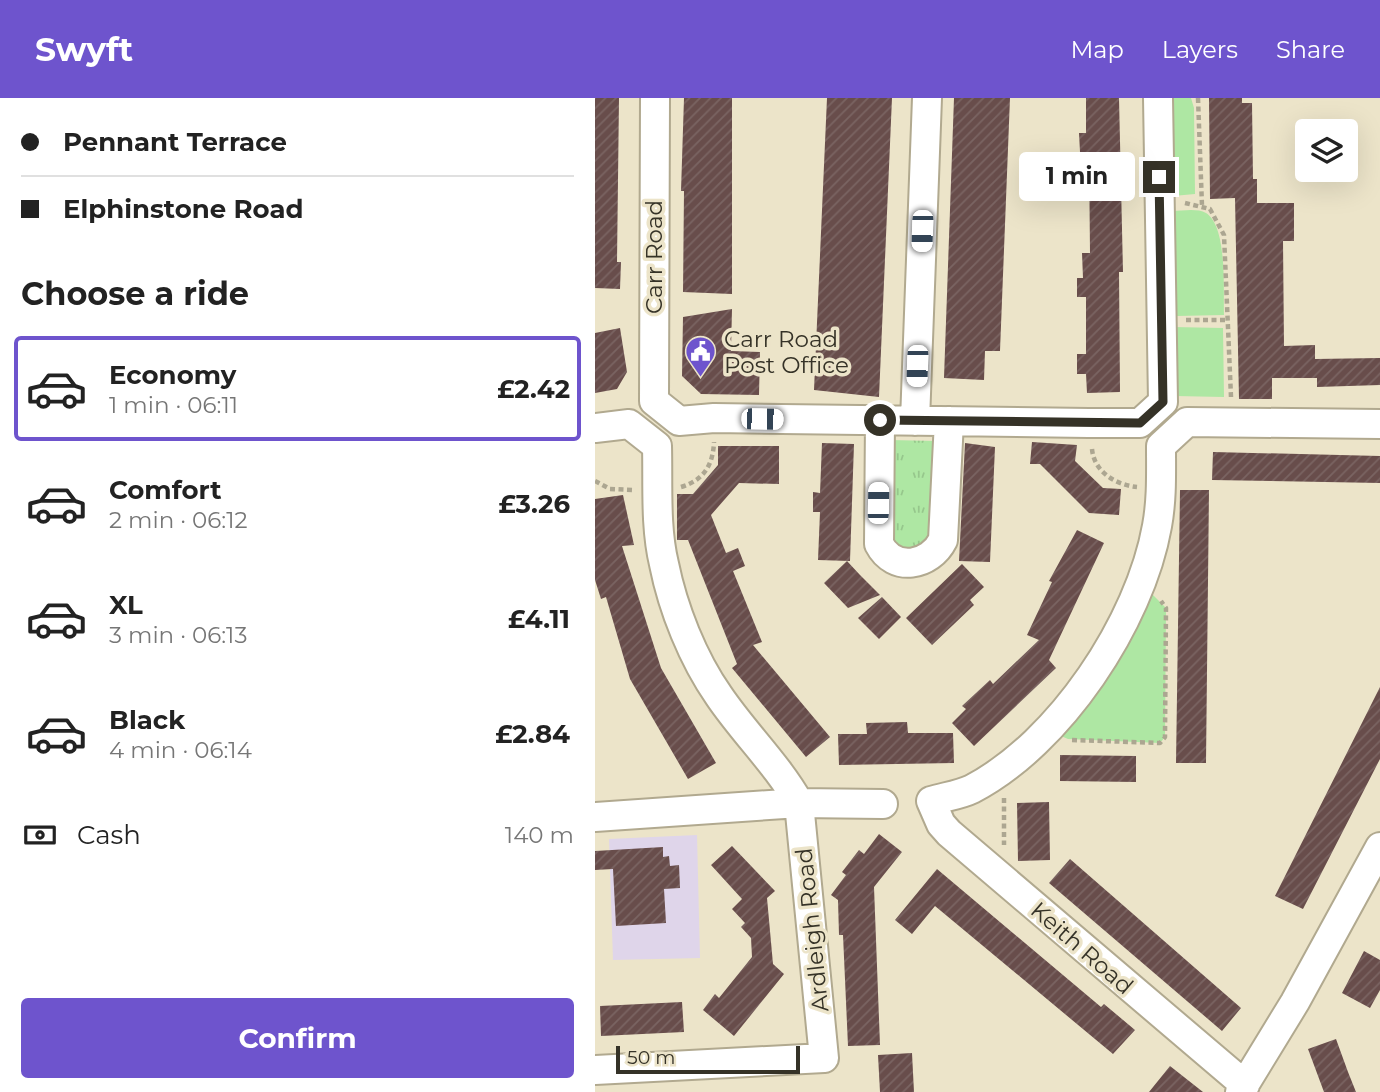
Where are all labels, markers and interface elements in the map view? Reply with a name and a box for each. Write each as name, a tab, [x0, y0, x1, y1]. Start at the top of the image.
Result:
text: Swyft	[35, 29, 133, 69]
text: Map	[1070, 35, 1124, 64]
text: Layers	[1162, 35, 1238, 64]
text: Share	[1276, 35, 1345, 64]
map controls	[1295, 119, 1358, 182]
button: layers	[1295, 119, 1358, 182]
text: Pennant Terrace	[63, 126, 287, 158]
callout: 1 min	[1019, 153, 1135, 202]
route end	[1143, 161, 1175, 193]
text: 1 min	[1046, 162, 1108, 190]
text: Elphinstone Road	[63, 193, 304, 225]
street label: Carr Road	[640, 200, 668, 314]
car	[911, 210, 934, 252]
text: Choose a ride	[21, 274, 249, 313]
place label: Carr Road Post Office	[724, 325, 849, 379]
public building icon: Carr Road Post Office	[684, 335, 718, 379]
car	[906, 345, 929, 387]
icon: car	[25, 357, 88, 420]
text: Economy	[109, 359, 236, 391]
text: £2.42	[497, 373, 570, 405]
text: 1 min · 06:11	[109, 391, 238, 419]
route start	[864, 404, 896, 436]
car	[741, 408, 784, 430]
icon: car	[25, 472, 88, 535]
text: Comfort	[109, 474, 221, 506]
car	[868, 482, 889, 524]
text: £3.26	[499, 488, 570, 520]
text: 2 min · 06:12	[109, 506, 248, 534]
icon: car	[25, 587, 88, 650]
text: XL	[109, 589, 143, 621]
text: £4.11	[508, 603, 570, 635]
text: 3 min · 06:13	[109, 621, 247, 649]
icon: car	[25, 702, 88, 765]
text: Black	[109, 704, 185, 736]
text: £2.84	[495, 718, 570, 750]
text: 4 min · 06:14	[109, 736, 252, 764]
icon: cash	[21, 816, 59, 854]
text: Cash	[77, 819, 141, 851]
text: 140 m	[505, 821, 574, 849]
street label: Ardleigh Road	[789, 847, 835, 1013]
street label: Keith Road	[1025, 896, 1139, 1000]
button: Confirm	[21, 998, 574, 1078]
scale bar	[616, 1043, 800, 1075]
text: 50 m	[627, 1046, 675, 1069]

